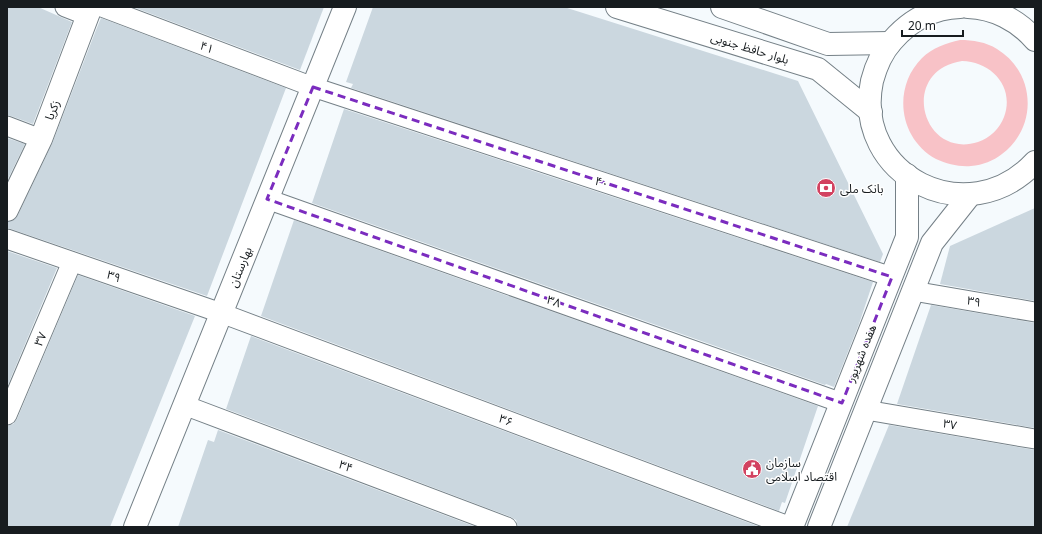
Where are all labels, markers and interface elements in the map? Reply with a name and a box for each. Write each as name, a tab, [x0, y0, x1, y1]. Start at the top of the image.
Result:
scale bar	[902, 12, 963, 38]
text: 20 m	[908, 17, 936, 34]
street label: بلوار حافظ جنوبی	[709, 28, 791, 68]
street label: ۴۱	[198, 37, 216, 57]
street label: زکریا	[40, 97, 64, 123]
street label: ۴۰	[593, 172, 611, 192]
bank icon: بانک ملی	[815, 177, 837, 199]
place label: بانک ملی	[840, 180, 884, 197]
street label: بهارستان	[224, 244, 256, 290]
street label: ۳۹	[105, 266, 123, 286]
street label: ۳۸	[545, 291, 563, 311]
street label: ۳۹	[966, 291, 982, 311]
street label: هفده شهریور	[841, 322, 880, 385]
street label: ۳۷	[29, 329, 51, 349]
street label: ۳۶	[497, 410, 515, 430]
street label: ۳۷	[942, 414, 958, 434]
place label: سازمان اقتصاد اسلامی	[766, 454, 837, 485]
street label: ۳۴	[337, 456, 355, 476]
public building icon: سازمان اقتصاد اسلامی	[741, 458, 763, 480]

